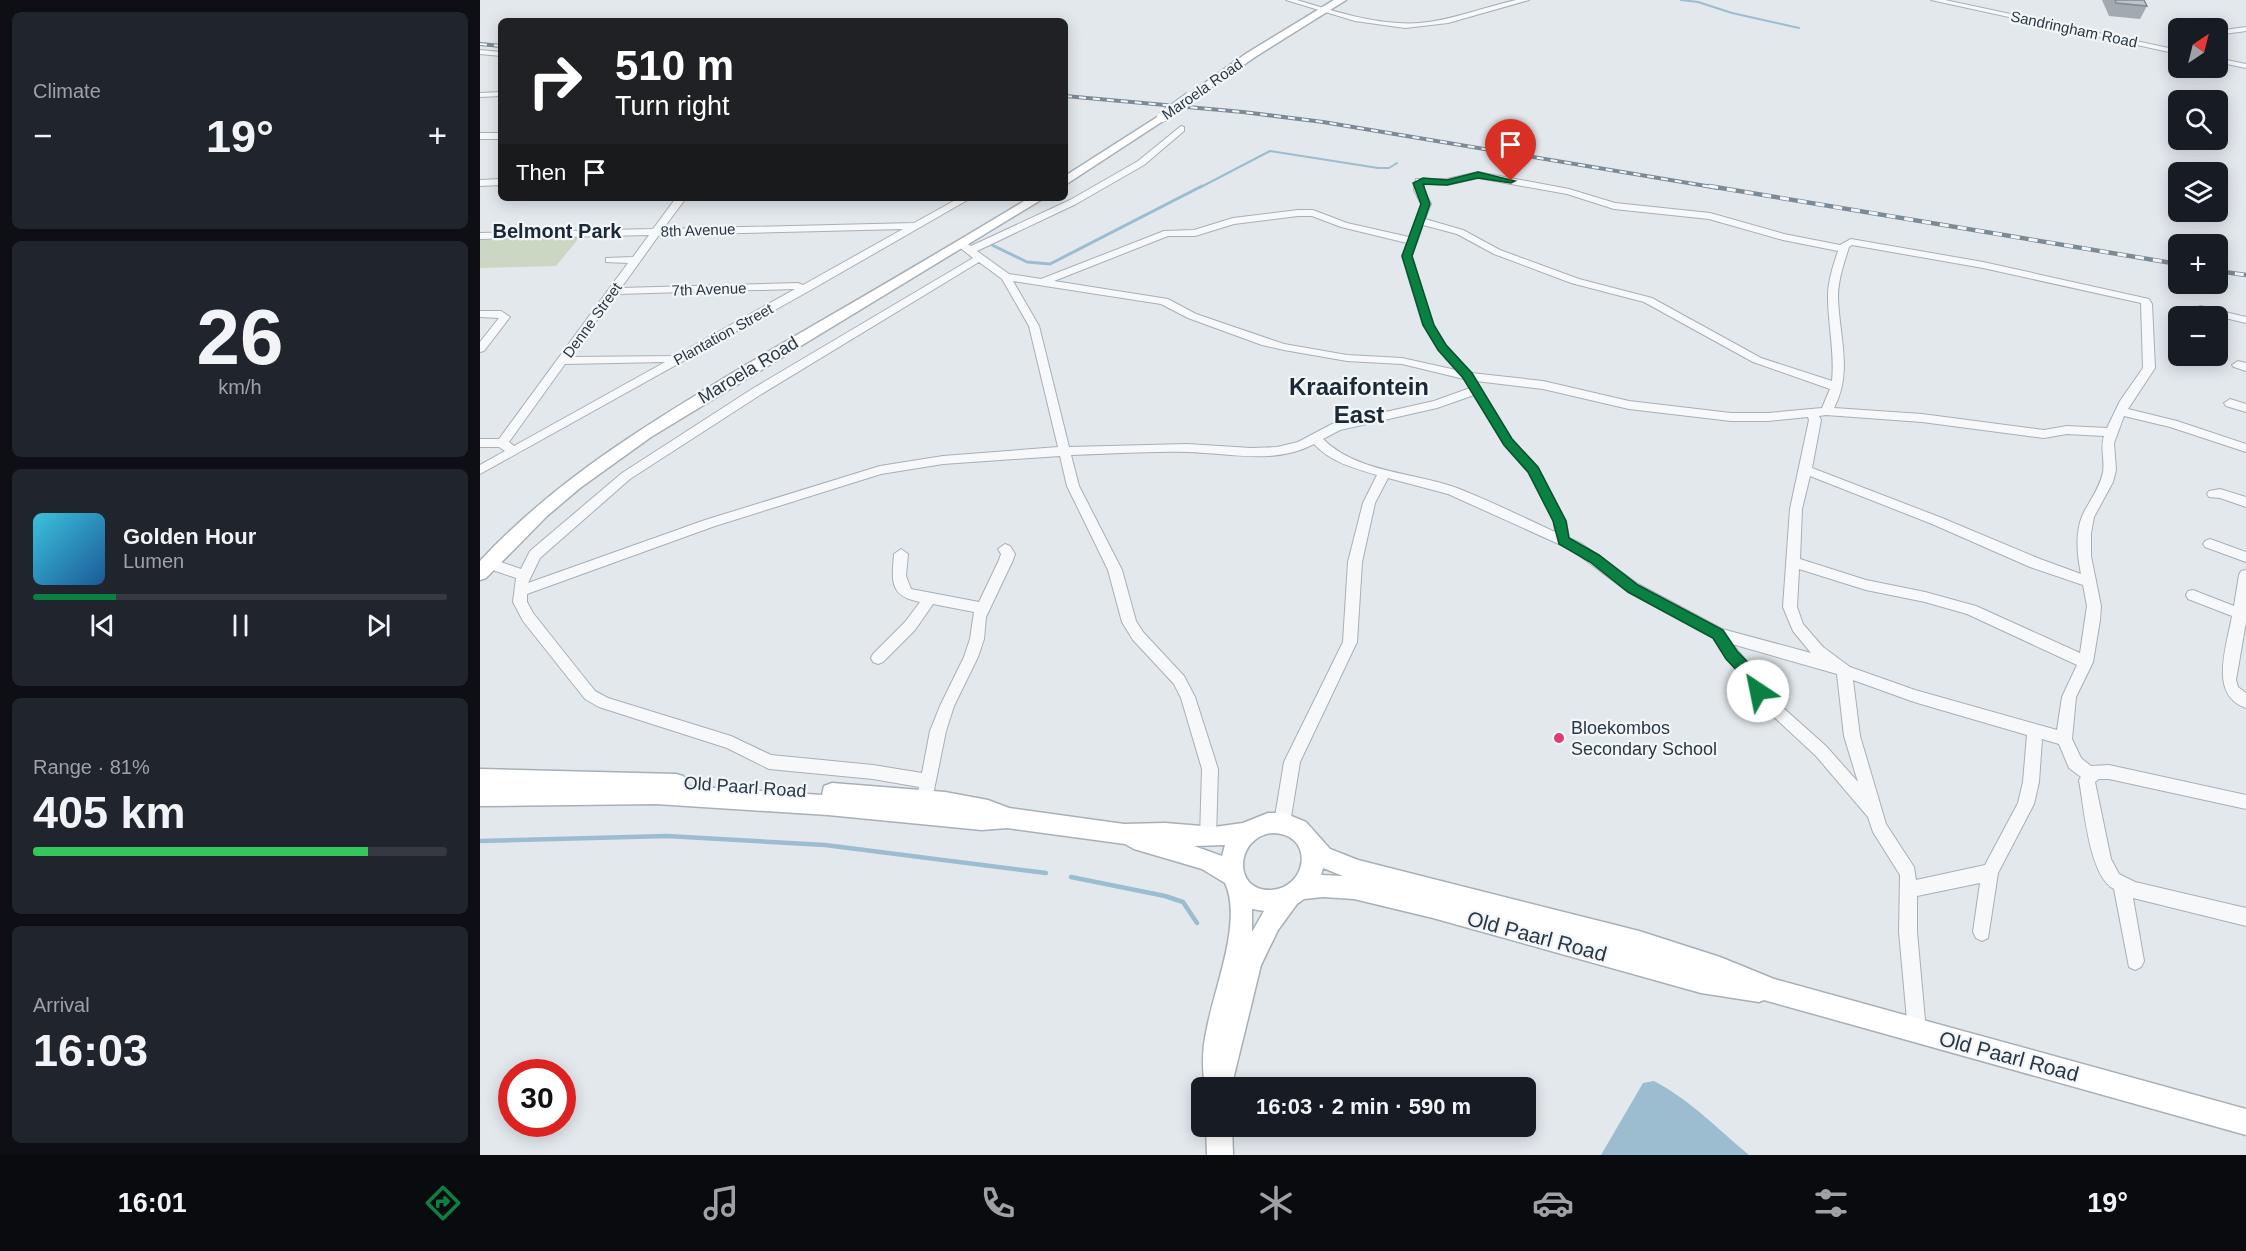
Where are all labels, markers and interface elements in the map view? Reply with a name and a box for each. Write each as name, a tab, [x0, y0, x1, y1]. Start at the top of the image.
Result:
street label: Sandringham Road	[2009, 7, 2139, 51]
north arrow	[2168, 18, 2228, 78]
map controls	[2168, 18, 2228, 366]
icon: right	[516, 42, 594, 120]
text: 510 m	[615, 42, 734, 89]
street label: Maroela Road	[1159, 55, 1245, 123]
text: Climate	[33, 80, 101, 102]
button: search	[2168, 90, 2228, 150]
text: Turn right	[615, 91, 730, 121]
text: 19°	[206, 111, 274, 162]
text: −	[33, 117, 52, 154]
text: +	[428, 117, 447, 154]
pin	[1485, 119, 1536, 181]
icon: arrive	[1494, 128, 1527, 161]
icon: arrive	[578, 156, 611, 189]
text: Then	[516, 160, 566, 185]
button: layers	[2168, 162, 2228, 222]
district label: Belmont Park	[493, 220, 622, 242]
street label: 8th Avenue	[660, 220, 736, 240]
button: +	[2168, 234, 2228, 294]
street label: Denne Street	[559, 279, 625, 361]
street label: 7th Avenue	[671, 279, 747, 299]
text: 26	[197, 293, 283, 381]
street label: Plantation Street	[670, 299, 776, 368]
button: −	[2168, 306, 2228, 366]
street label: Maroela Road	[694, 332, 802, 408]
district label: Kraaifontein East	[1289, 373, 1429, 428]
text: km/h	[218, 376, 262, 398]
text: Golden Hour	[123, 524, 256, 549]
text: Lumen	[123, 550, 184, 572]
icon: previous	[86, 609, 119, 642]
icon: pause	[224, 609, 257, 642]
icon: next	[362, 609, 395, 642]
position arrow	[1726, 659, 1790, 723]
place label: Bloekombos Secondary School	[1571, 718, 1717, 759]
marker: Bloekombos Secondary School	[1552, 731, 1566, 745]
text: Range · 81%	[33, 756, 150, 778]
street label: Old Paarl Road	[683, 773, 807, 801]
text: 405 km	[33, 787, 186, 838]
street label: Old Paarl Road	[1465, 906, 1609, 966]
text: Arrival	[33, 994, 90, 1016]
text: 16:03	[33, 1025, 148, 1076]
street label: Old Paarl Road	[1937, 1026, 2081, 1086]
speed limit sign: 30	[498, 1059, 576, 1137]
text: 16:03 · 2 min · 590 m	[1256, 1094, 1471, 1119]
icon: directions	[422, 1182, 464, 1224]
icon: music	[700, 1182, 742, 1224]
icon: phone	[977, 1182, 1019, 1224]
icon: climate	[1255, 1182, 1297, 1224]
icon: car	[1532, 1182, 1574, 1224]
icon: filters	[1810, 1182, 1852, 1224]
text: 16:01	[118, 1188, 187, 1218]
text: 19°	[2087, 1188, 2128, 1218]

